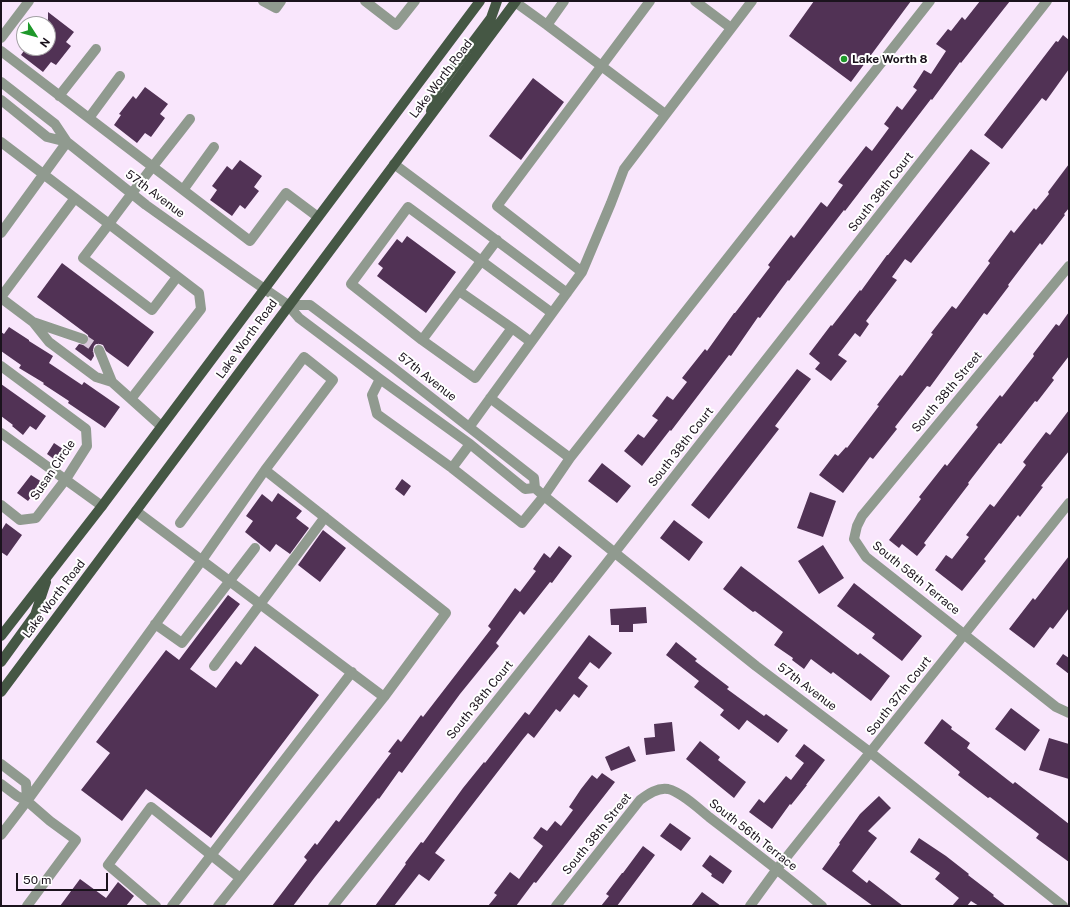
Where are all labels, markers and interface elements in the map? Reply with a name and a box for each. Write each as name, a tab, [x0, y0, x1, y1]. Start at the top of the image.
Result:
north arrow	[16, 16, 56, 56]
text: N	[38, 35, 52, 49]
street label: Lake Worth Road	[407, 37, 475, 121]
place label: Lake Worth 8	[852, 52, 928, 66]
marker: Lake Worth 8	[839, 54, 849, 64]
street label: South 38th Court	[845, 149, 917, 235]
street label: 57th Avenue	[122, 167, 188, 221]
street label: Lake Worth Road	[213, 296, 281, 382]
street label: South 38th Street	[909, 349, 985, 435]
street label: 57th Avenue	[395, 350, 459, 404]
street label: South 38th Court	[645, 404, 717, 490]
street label: Susan Circle	[27, 437, 79, 503]
street label: South 58th Terrace	[869, 538, 963, 618]
street label: Lake Worth Road	[20, 557, 88, 641]
street label: South 37th Court	[864, 654, 934, 738]
street label: South 38th Court	[444, 658, 516, 742]
street label: 57th Avenue	[774, 660, 840, 714]
street label: South 38th Street	[560, 790, 634, 878]
street label: South 56th Terrace	[706, 796, 800, 874]
scale bar	[18, 865, 110, 891]
text: 50 m	[23, 873, 51, 887]

